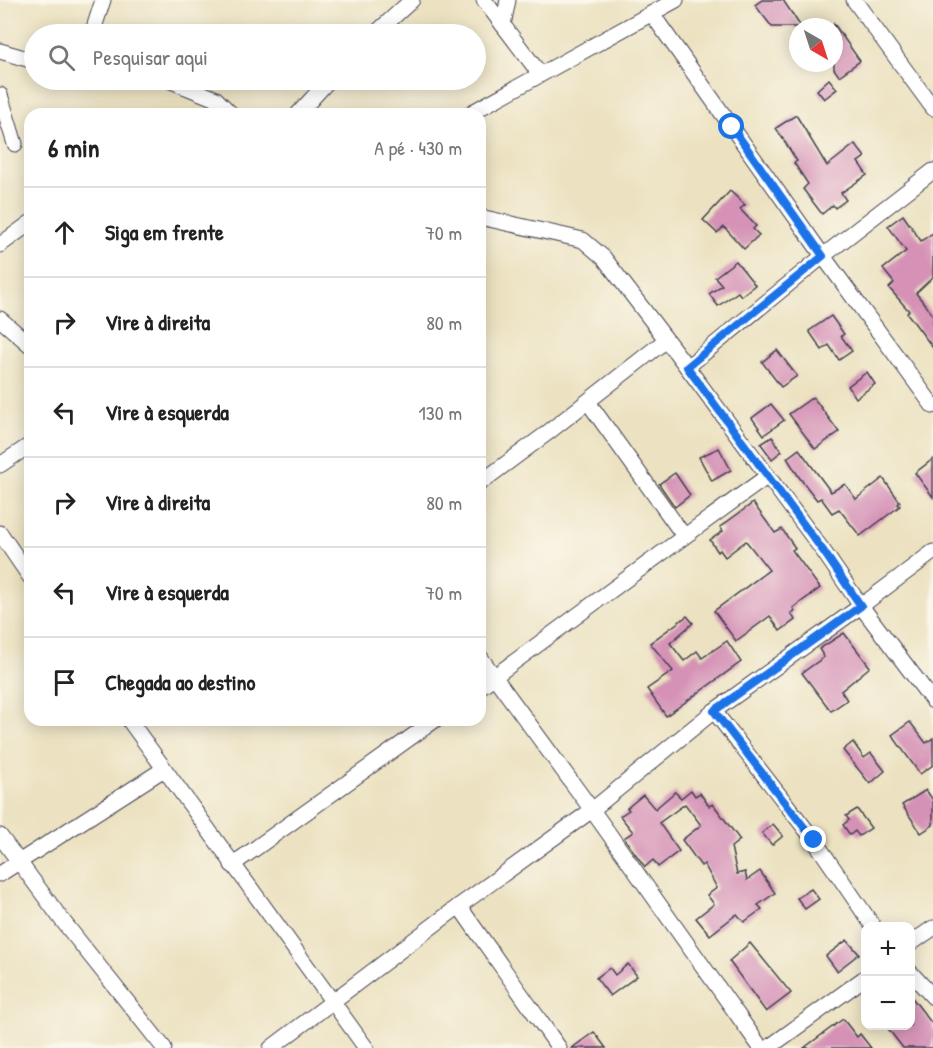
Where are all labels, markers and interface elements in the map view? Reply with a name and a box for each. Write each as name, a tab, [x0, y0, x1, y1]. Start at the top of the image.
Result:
north arrow	[789, 18, 843, 72]
search box	[24, 24, 486, 90]
icon: search	[45, 41, 78, 74]
text: Pesquisar aqui	[93, 42, 208, 72]
route start	[718, 113, 744, 139]
text: 6 min	[48, 130, 100, 165]
text: A pé · 430 m	[374, 134, 462, 161]
icon: ahead	[48, 216, 81, 249]
text: Siga em frente	[105, 217, 224, 247]
text: 70 m	[425, 219, 462, 246]
icon: right	[48, 306, 81, 339]
text: Vire à direita	[105, 307, 210, 337]
text: 80 m	[426, 309, 462, 336]
icon: left	[48, 396, 81, 429]
text: Vire à esquerda	[105, 397, 229, 427]
text: 130 m	[419, 399, 462, 426]
icon: right	[48, 486, 81, 519]
text: Vire à direita	[105, 487, 210, 517]
text: 80 m	[426, 489, 462, 516]
icon: left	[48, 576, 81, 609]
text: Vire à esquerda	[105, 577, 229, 607]
text: 70 m	[425, 579, 462, 606]
icon: arrive	[48, 666, 81, 699]
text: Chegada ao destino	[105, 667, 255, 697]
route end	[800, 826, 826, 852]
map controls	[861, 922, 915, 1030]
button: +	[861, 922, 915, 976]
button: −	[861, 976, 915, 1030]

